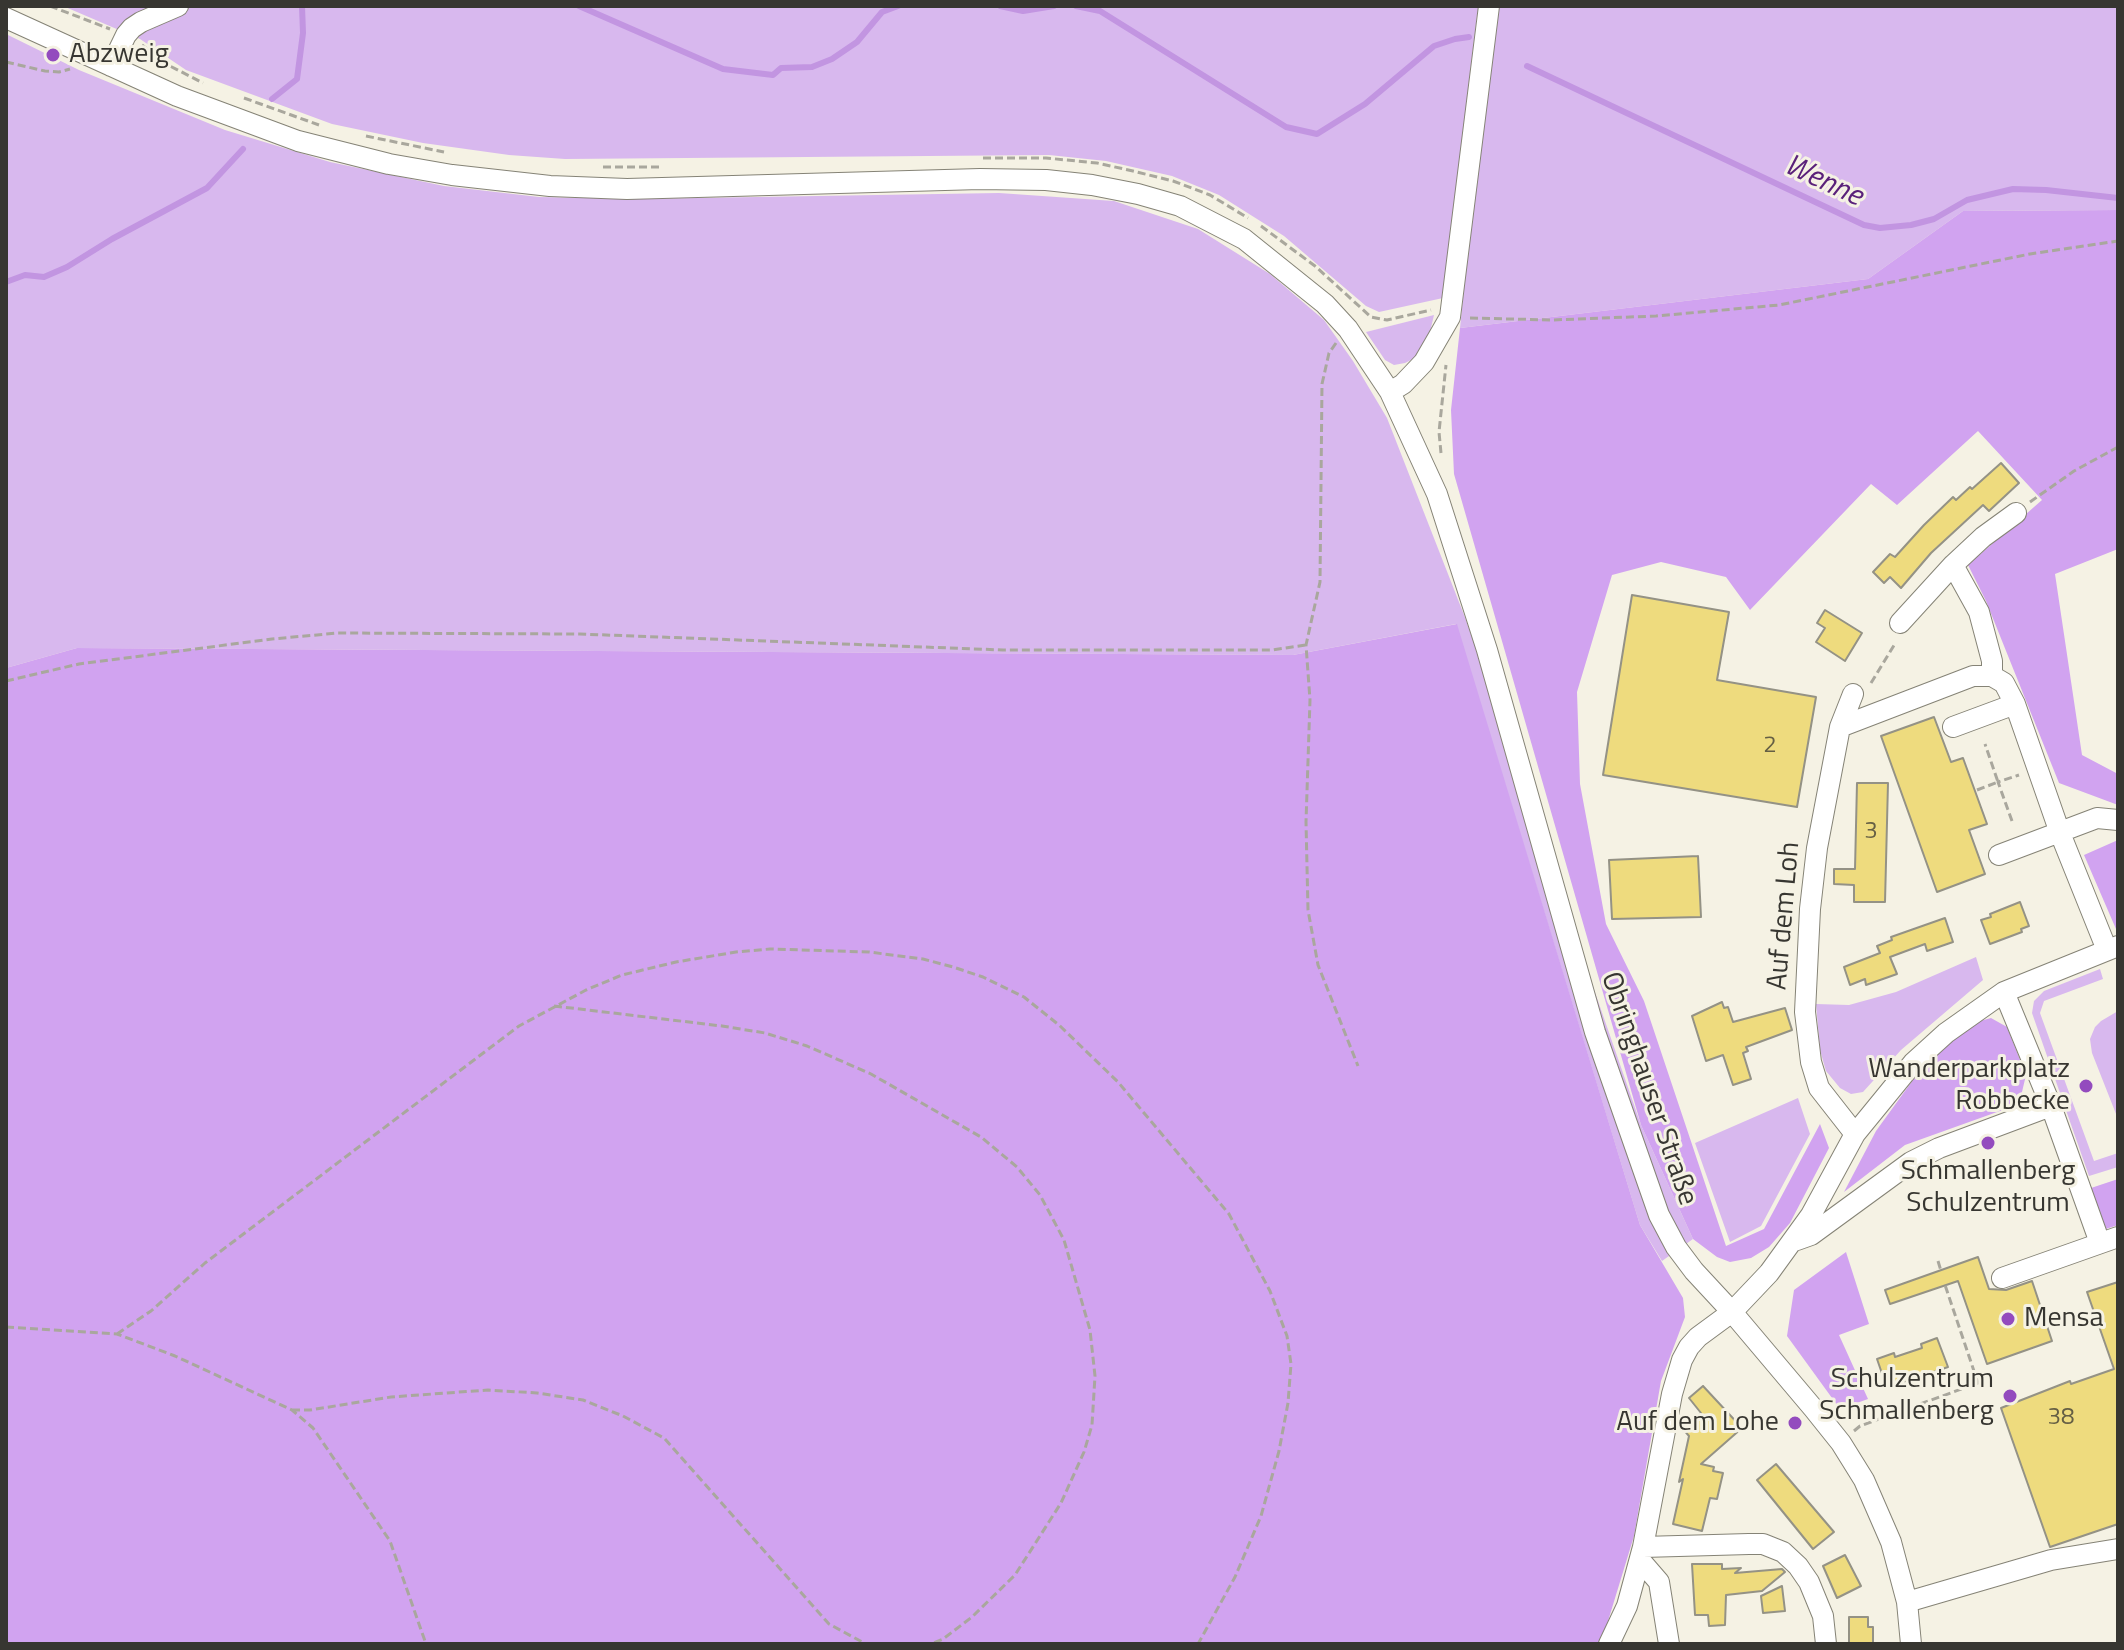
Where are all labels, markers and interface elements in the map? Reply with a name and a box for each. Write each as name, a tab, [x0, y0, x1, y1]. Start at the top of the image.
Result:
place label: Abzweig	[69, 38, 169, 72]
marker: Abzweig	[44, 46, 62, 64]
water label: Wenne	[1778, 148, 1868, 216]
house number: 2	[1763, 732, 1777, 760]
house number: 3	[1864, 818, 1878, 846]
street label: Auf dem Loh	[1762, 841, 1808, 991]
street label: Obringhauser Straße	[1592, 968, 1704, 1210]
place label: Wanderparkplatz Robbecke	[1868, 1053, 2070, 1119]
marker: Wanderparkplatz Robbecke	[2077, 1077, 2095, 1095]
marker: Schmallenberg Schulzentrum	[1979, 1134, 1997, 1152]
place label: Schmallenberg Schulzentrum	[1901, 1155, 2075, 1221]
place label: Mensa	[2024, 1302, 2104, 1336]
marker: Mensa	[1999, 1310, 2017, 1328]
place label: Schulzentrum Schmallenberg	[1819, 1363, 1994, 1429]
marker: Schulzentrum Schmallenberg	[2001, 1387, 2019, 1405]
house number: 38	[2048, 1404, 2074, 1432]
place label: Auf dem Lohe	[1616, 1406, 1779, 1440]
marker: Auf dem Lohe	[1786, 1414, 1804, 1432]

